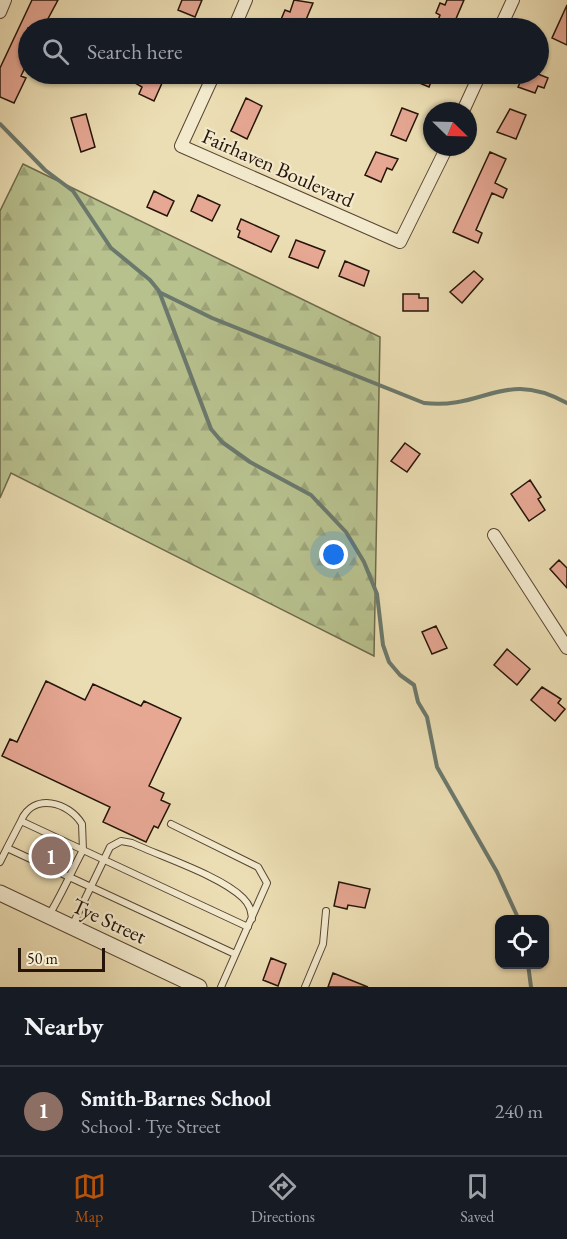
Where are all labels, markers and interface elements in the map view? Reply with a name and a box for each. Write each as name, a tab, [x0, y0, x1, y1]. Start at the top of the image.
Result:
search box	[18, 18, 549, 84]
icon: search	[39, 35, 72, 68]
text: Search here	[87, 37, 182, 66]
north arrow	[423, 102, 477, 156]
street label: Fairhaven Boulevard	[198, 122, 359, 213]
your location	[319, 540, 348, 569]
pin: 1	[32, 834, 70, 878]
street label: Tye Street	[68, 892, 151, 950]
map controls	[495, 915, 549, 969]
button: locate	[495, 915, 549, 969]
scale bar	[18, 945, 105, 972]
text: 50 m	[27, 948, 58, 969]
text: Nearby	[24, 1009, 104, 1043]
text: Smith-Barnes School	[81, 1084, 271, 1113]
text: 1	[38, 1098, 49, 1124]
text: 240 m	[495, 1098, 543, 1124]
text: School · Tye Street	[81, 1113, 220, 1139]
tab: Map	[73, 1170, 106, 1227]
tab: Directions	[251, 1170, 315, 1227]
tab: Saved	[460, 1170, 494, 1227]

